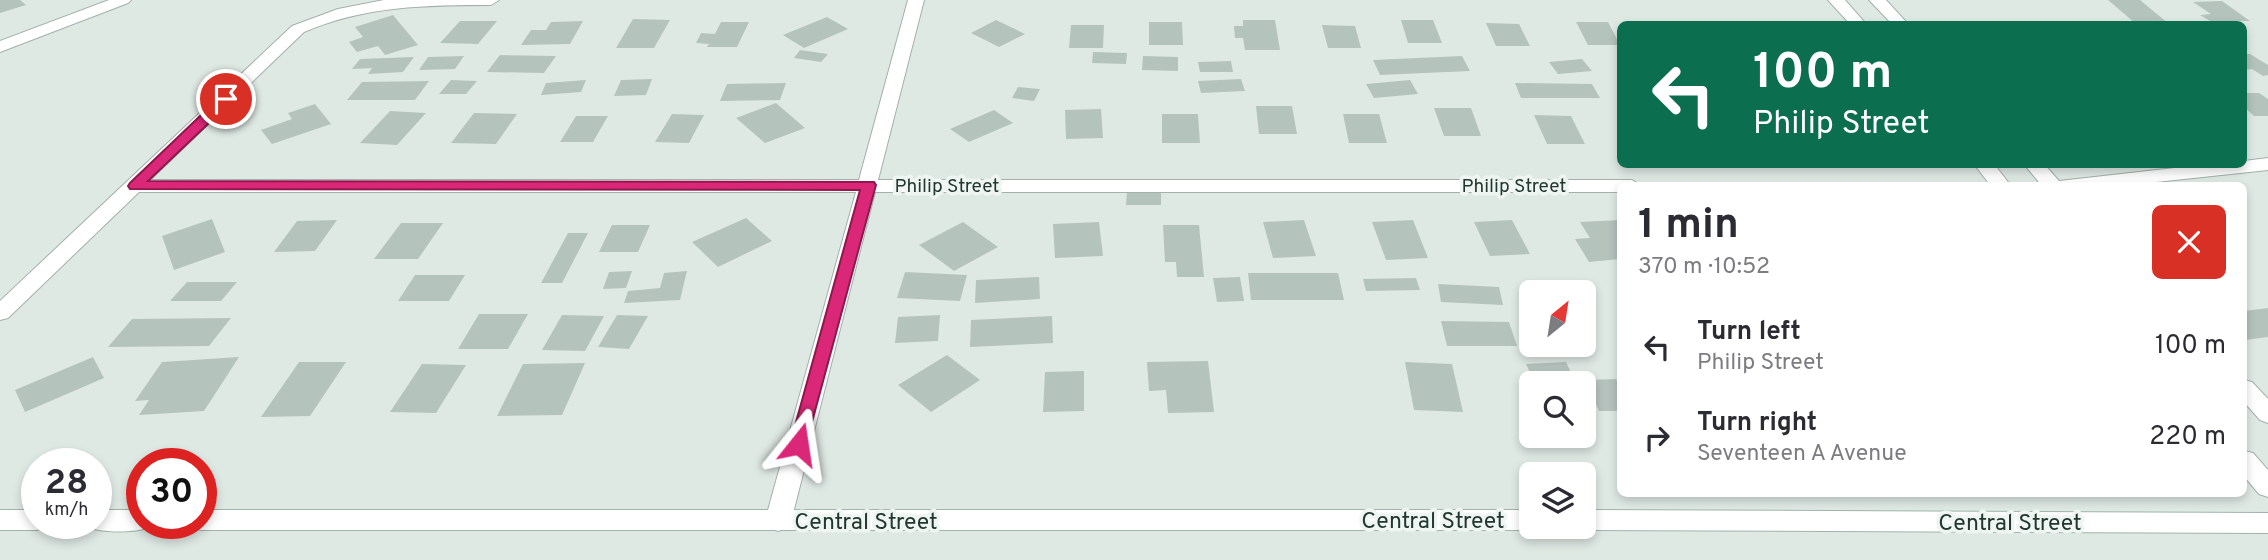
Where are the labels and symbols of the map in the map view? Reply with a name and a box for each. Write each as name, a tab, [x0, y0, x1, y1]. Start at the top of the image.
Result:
pin	[196, 69, 256, 129]
street label: Philip Street	[895, 175, 999, 199]
street label: Philip Street	[1462, 175, 1566, 199]
north arrow	[1519, 280, 1596, 357]
position arrow	[762, 407, 836, 481]
speed limit sign: 30	[126, 448, 217, 539]
street label: Central Street	[1361, 508, 1505, 537]
street label: Central Street	[794, 509, 938, 538]
street label: Central Street	[1938, 510, 2082, 539]

